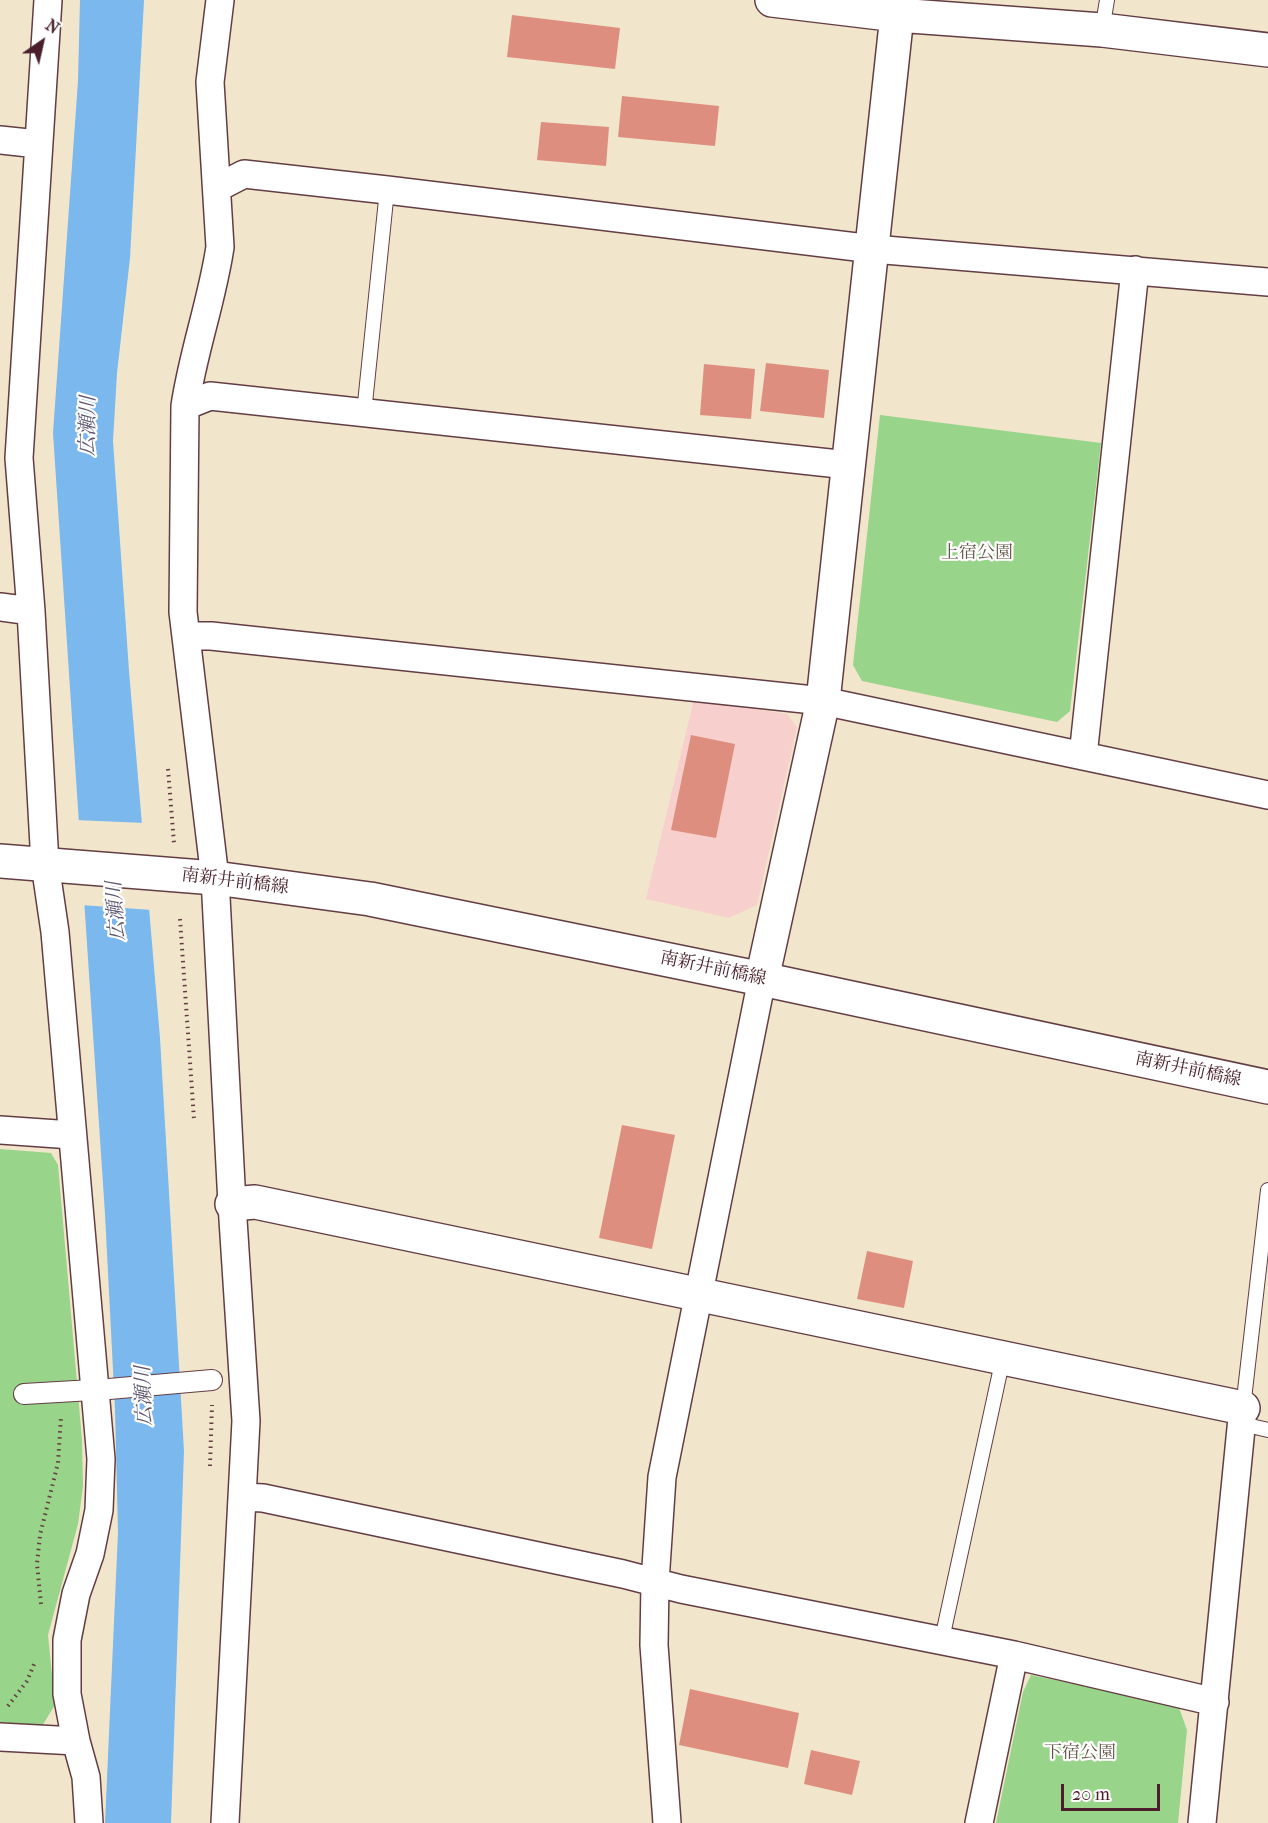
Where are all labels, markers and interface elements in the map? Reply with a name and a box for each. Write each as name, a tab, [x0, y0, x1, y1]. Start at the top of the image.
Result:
north arrow	[12, 12, 72, 72]
text: N	[42, 15, 63, 38]
water label: 広瀬川	[76, 396, 102, 456]
park label: 上宿公園	[941, 543, 1013, 565]
street label: 南新井前橋線	[180, 865, 290, 899]
water label: 広瀬川	[103, 880, 131, 942]
street label: 南新井前橋線	[658, 947, 768, 991]
street label: 南新井前橋線	[1133, 1048, 1243, 1092]
water label: 広瀬川	[132, 1366, 158, 1426]
park label: 下宿公園	[1044, 1743, 1116, 1765]
scale bar	[1064, 1772, 1163, 1810]
text: 20 m	[1072, 1784, 1110, 1805]

